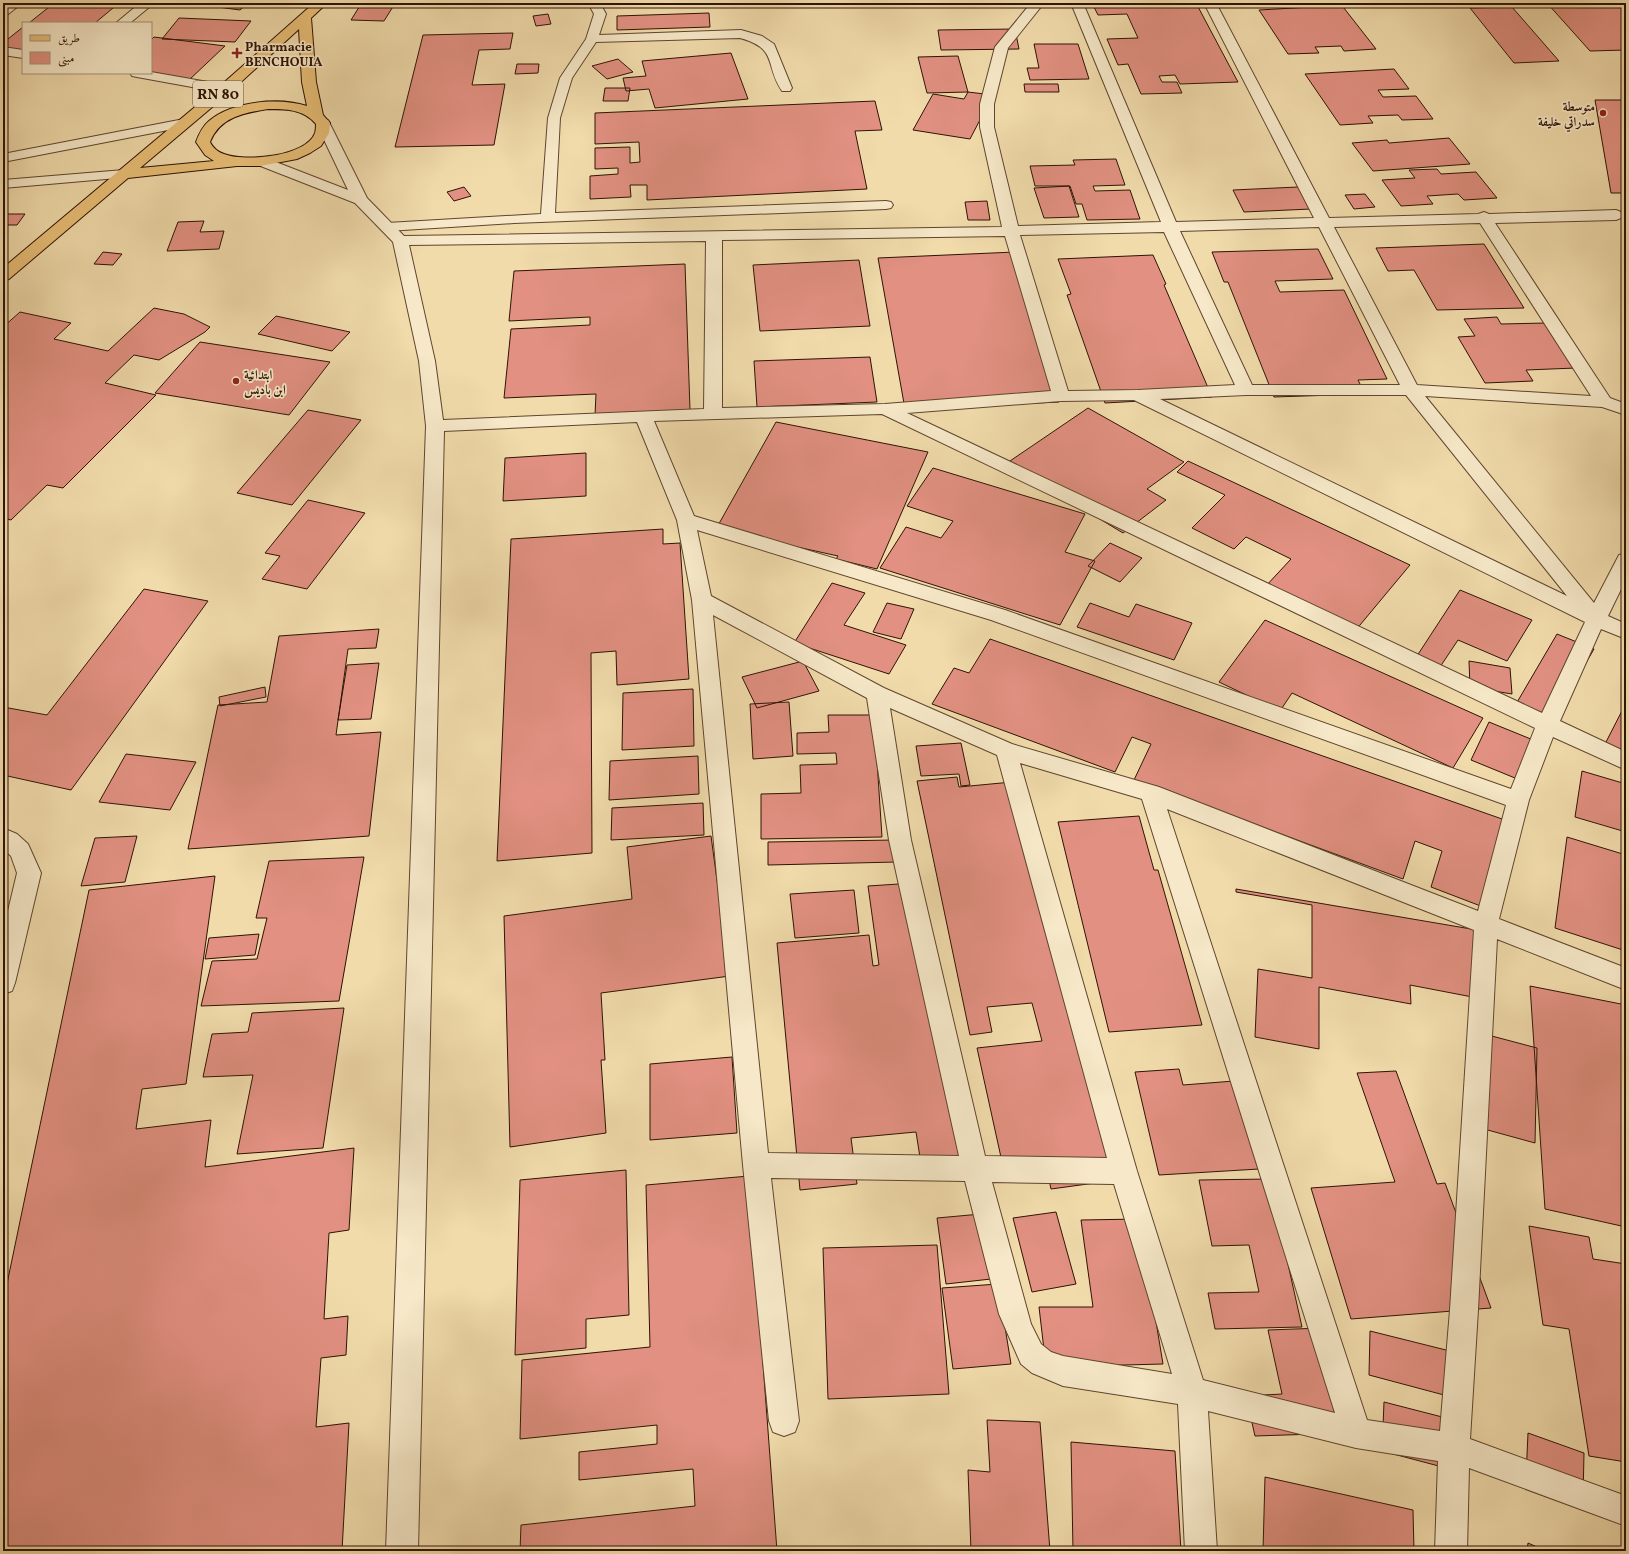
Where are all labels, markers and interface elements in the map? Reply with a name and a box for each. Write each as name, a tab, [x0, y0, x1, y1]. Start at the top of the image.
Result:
legend	[22, 22, 152, 74]
text: طريق	[58, 31, 80, 47]
place label: Pharmacie BENCHOUIA	[245, 39, 323, 72]
marker: Pharmacie BENCHOUIA	[232, 48, 242, 58]
text: مبنى	[58, 51, 74, 67]
road number: RN 80	[193, 81, 243, 107]
place label: متوسطة سدراتي خليفة	[1538, 99, 1595, 133]
marker: متوسطة سدراتي خليفة	[1598, 108, 1608, 118]
place label: ابتدائية ابن باديس	[244, 367, 286, 400]
marker: ابتدائية ابن باديس	[231, 376, 241, 386]

